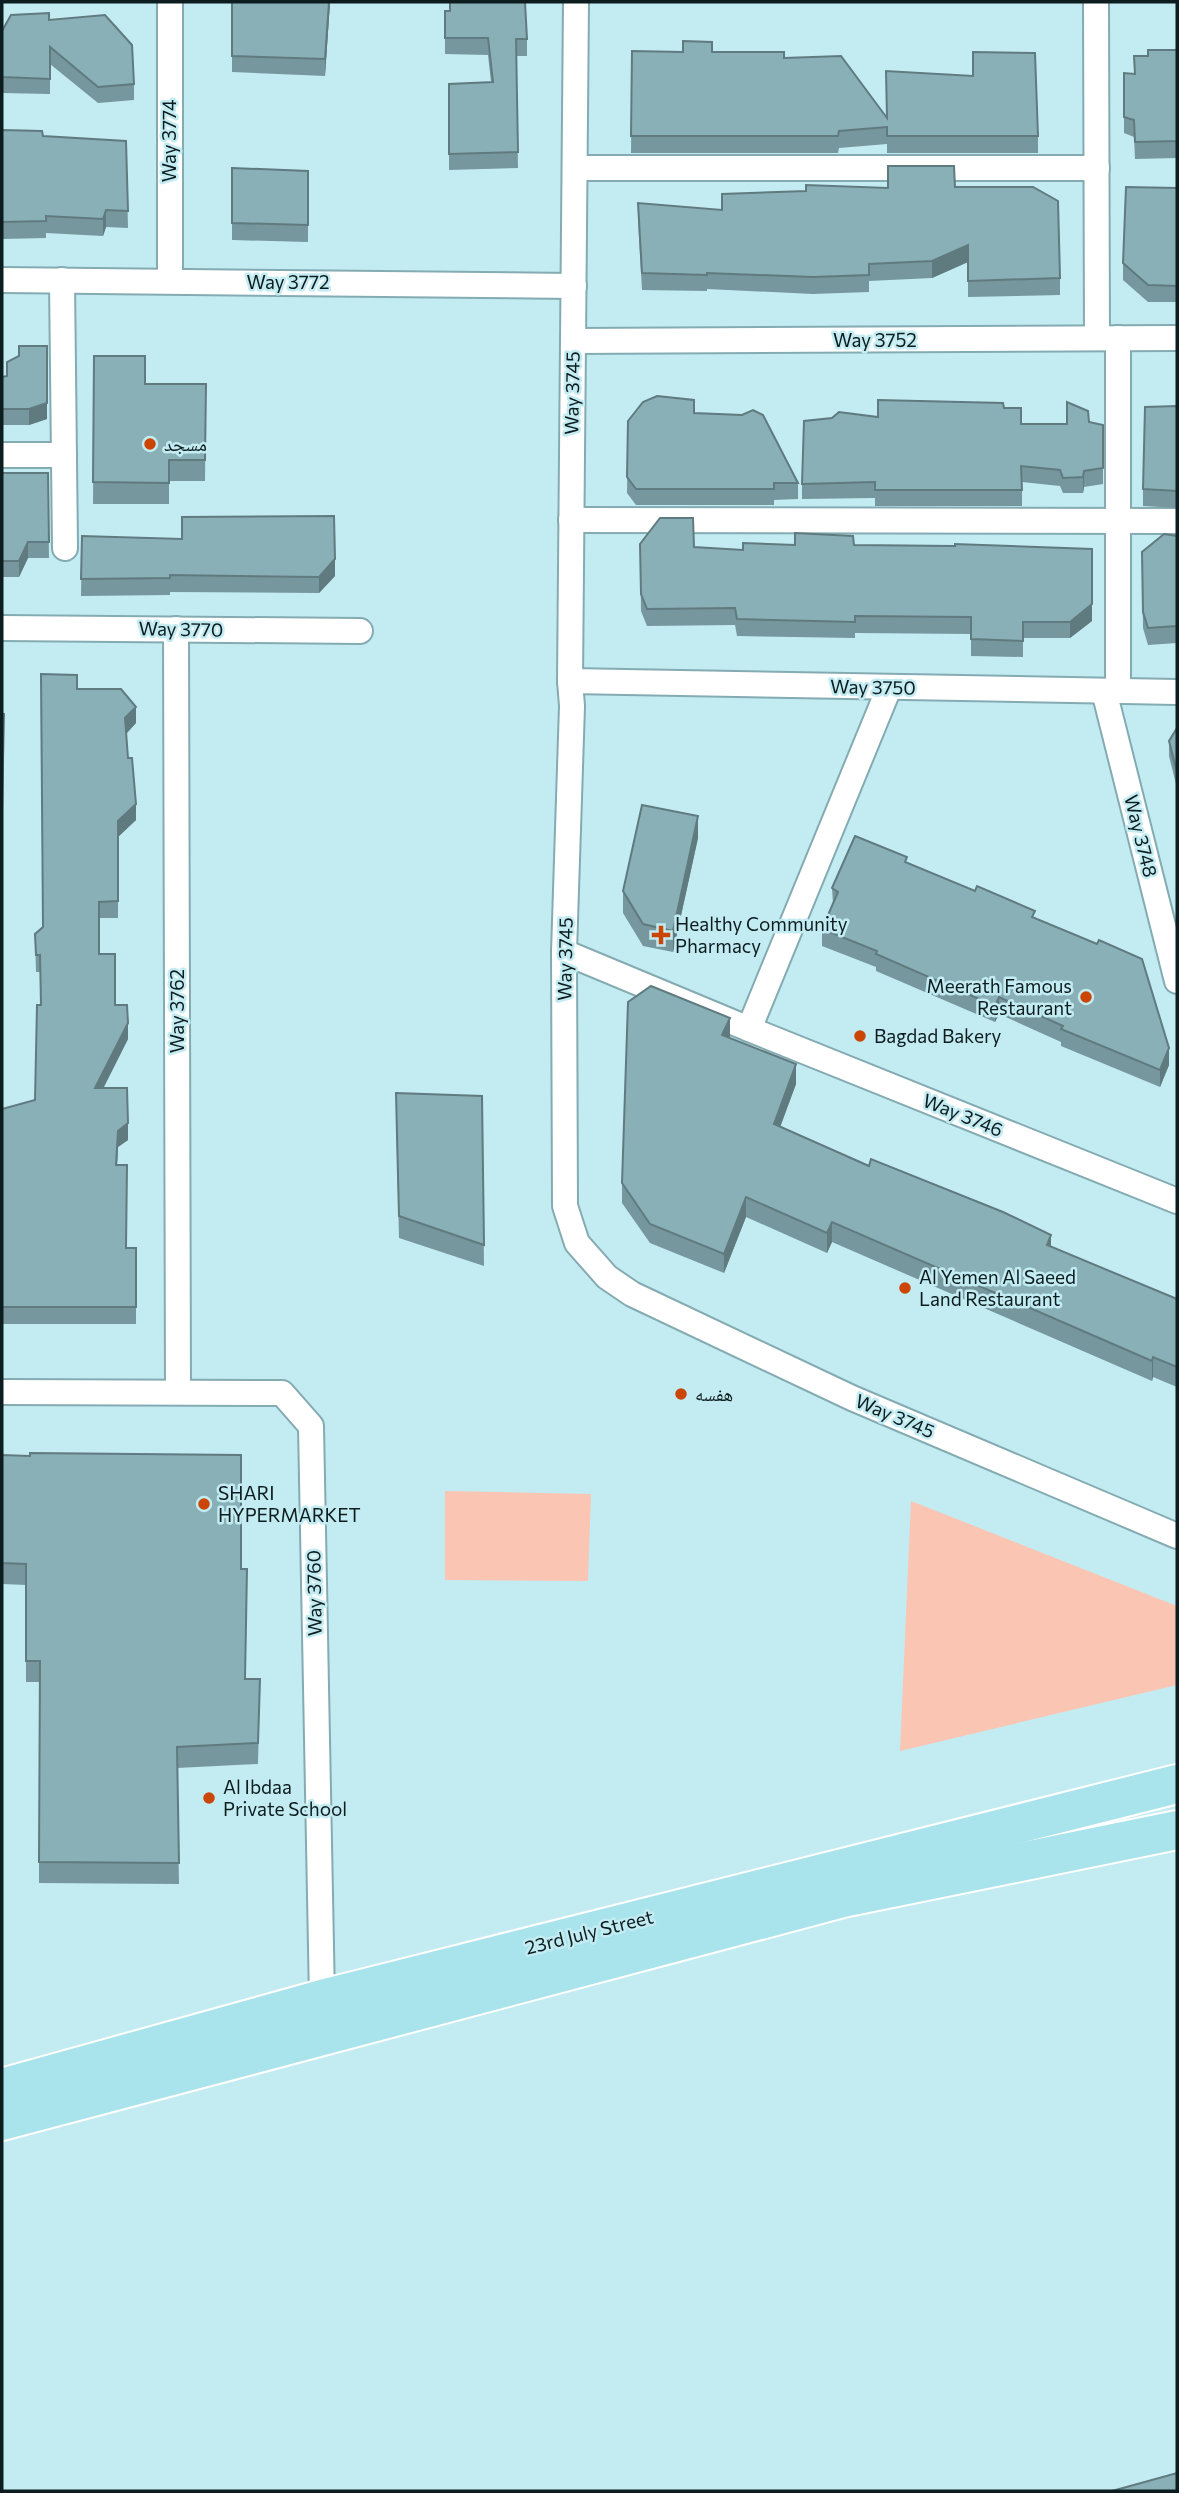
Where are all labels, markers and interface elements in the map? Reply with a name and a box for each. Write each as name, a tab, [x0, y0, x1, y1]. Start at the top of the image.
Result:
street label: Way 3774	[157, 100, 180, 182]
street label: Way 3772	[247, 270, 329, 293]
street label: Way 3752	[833, 328, 917, 351]
street label: Way 3745	[559, 351, 584, 435]
place label: مسجد	[164, 432, 207, 455]
marker: مسجد	[142, 436, 158, 452]
street label: Way 3770	[138, 616, 224, 641]
street label: Way 3750	[830, 674, 916, 699]
street label: Way 3748	[1120, 792, 1163, 879]
place label: Healthy Community Pharmacy	[675, 912, 848, 957]
street label: Way 3745	[552, 917, 577, 1001]
marker: Healthy Community Pharmacy	[653, 927, 669, 943]
street label: Way 3762	[165, 969, 188, 1053]
place label: Meerath Famous Restaurant	[927, 974, 1072, 1019]
marker: Meerath Famous Restaurant	[1078, 989, 1094, 1005]
place label: Bagdad Bakery	[874, 1024, 1002, 1047]
marker: Bagdad Bakery	[852, 1028, 868, 1044]
street label: Way 3746	[920, 1088, 1007, 1141]
place label: Al Yemen Al Saeed Land Restaurant	[919, 1265, 1076, 1310]
marker: Al Yemen Al Saeed Land Restaurant	[897, 1280, 913, 1296]
place label: هفسه	[695, 1382, 733, 1405]
marker: هفسه	[673, 1386, 689, 1402]
street label: Way 3745	[852, 1389, 938, 1442]
place label: SHARI HYPERMARKET	[218, 1481, 361, 1526]
marker: SHARI HYPERMARKET	[196, 1496, 212, 1512]
street label: Way 3760	[301, 1550, 326, 1636]
place label: Al Ibdaa Private School	[223, 1775, 347, 1820]
marker: Al Ibdaa Private School	[201, 1790, 217, 1806]
street label: 23rd July Street	[522, 1904, 656, 1959]

